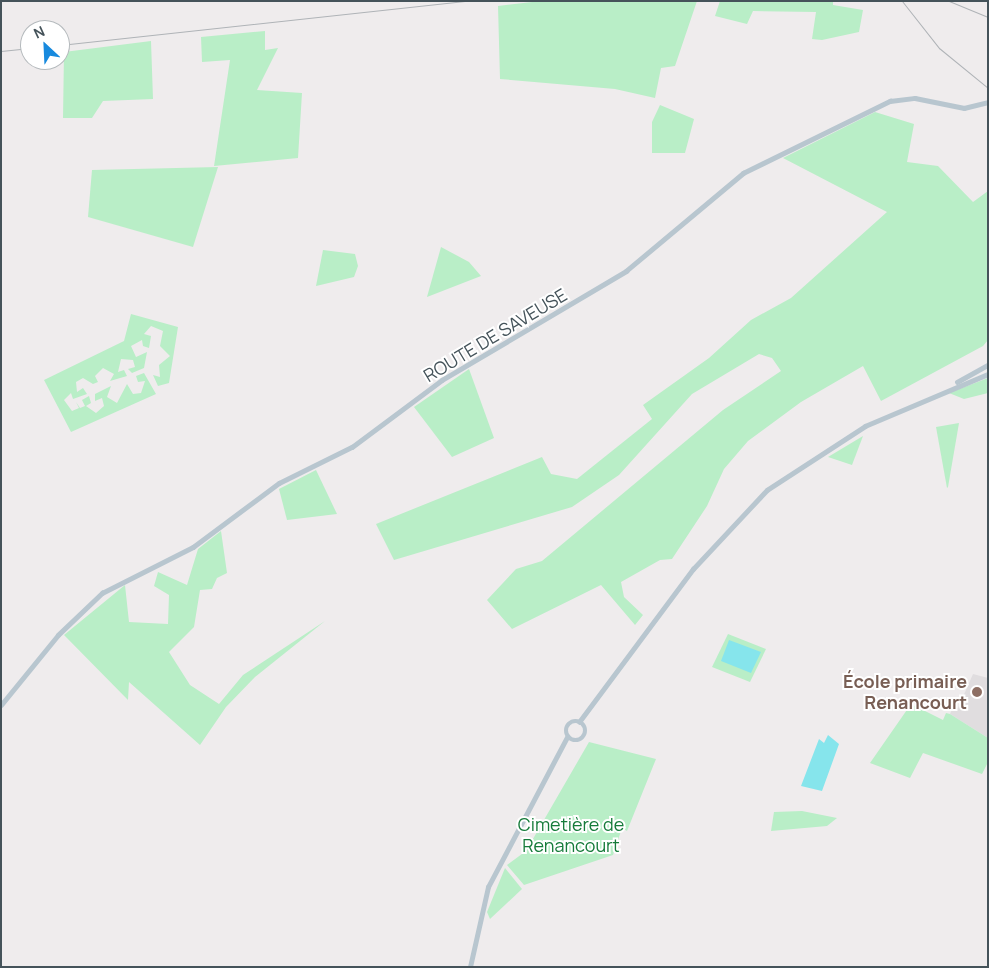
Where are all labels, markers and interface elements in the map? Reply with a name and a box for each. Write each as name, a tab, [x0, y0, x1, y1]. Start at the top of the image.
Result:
north arrow	[20, 20, 70, 70]
text: N	[30, 21, 47, 43]
street label: ROUTE DE SAVEUSE	[419, 284, 571, 386]
place label: École primaire Renancourt	[843, 671, 967, 714]
marker: École primaire Renancourt	[971, 686, 983, 698]
park label: Cimetière de Renancourt	[518, 814, 624, 856]

